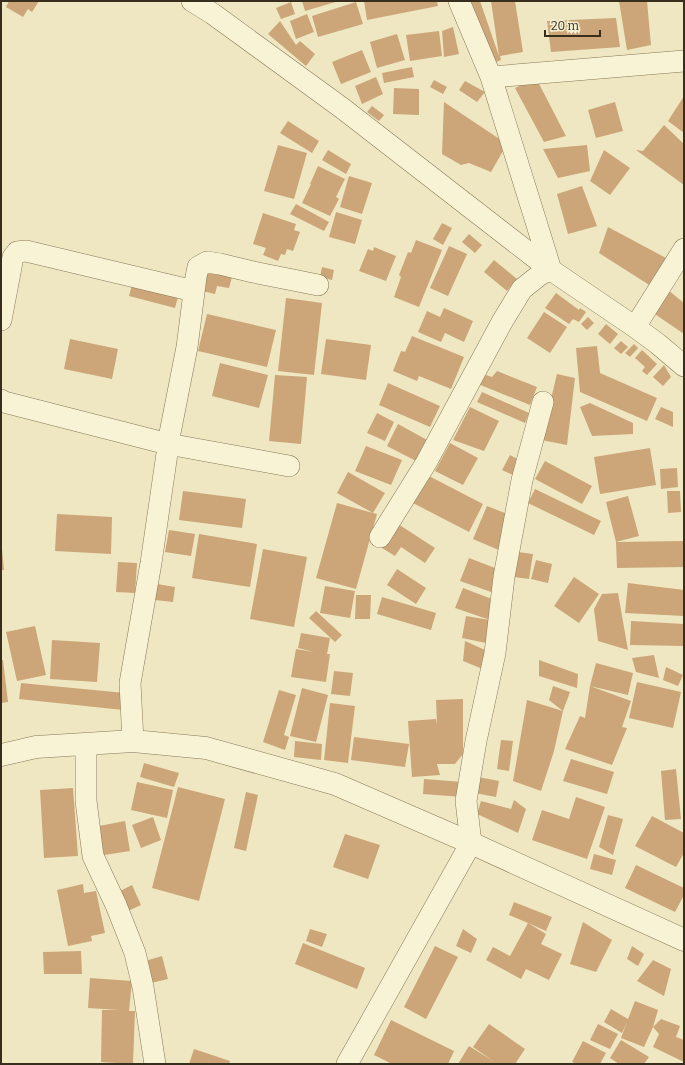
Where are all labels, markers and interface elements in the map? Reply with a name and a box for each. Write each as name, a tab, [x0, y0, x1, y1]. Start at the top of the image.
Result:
scale bar	[545, 12, 600, 38]
text: 20 m	[551, 19, 580, 33]

